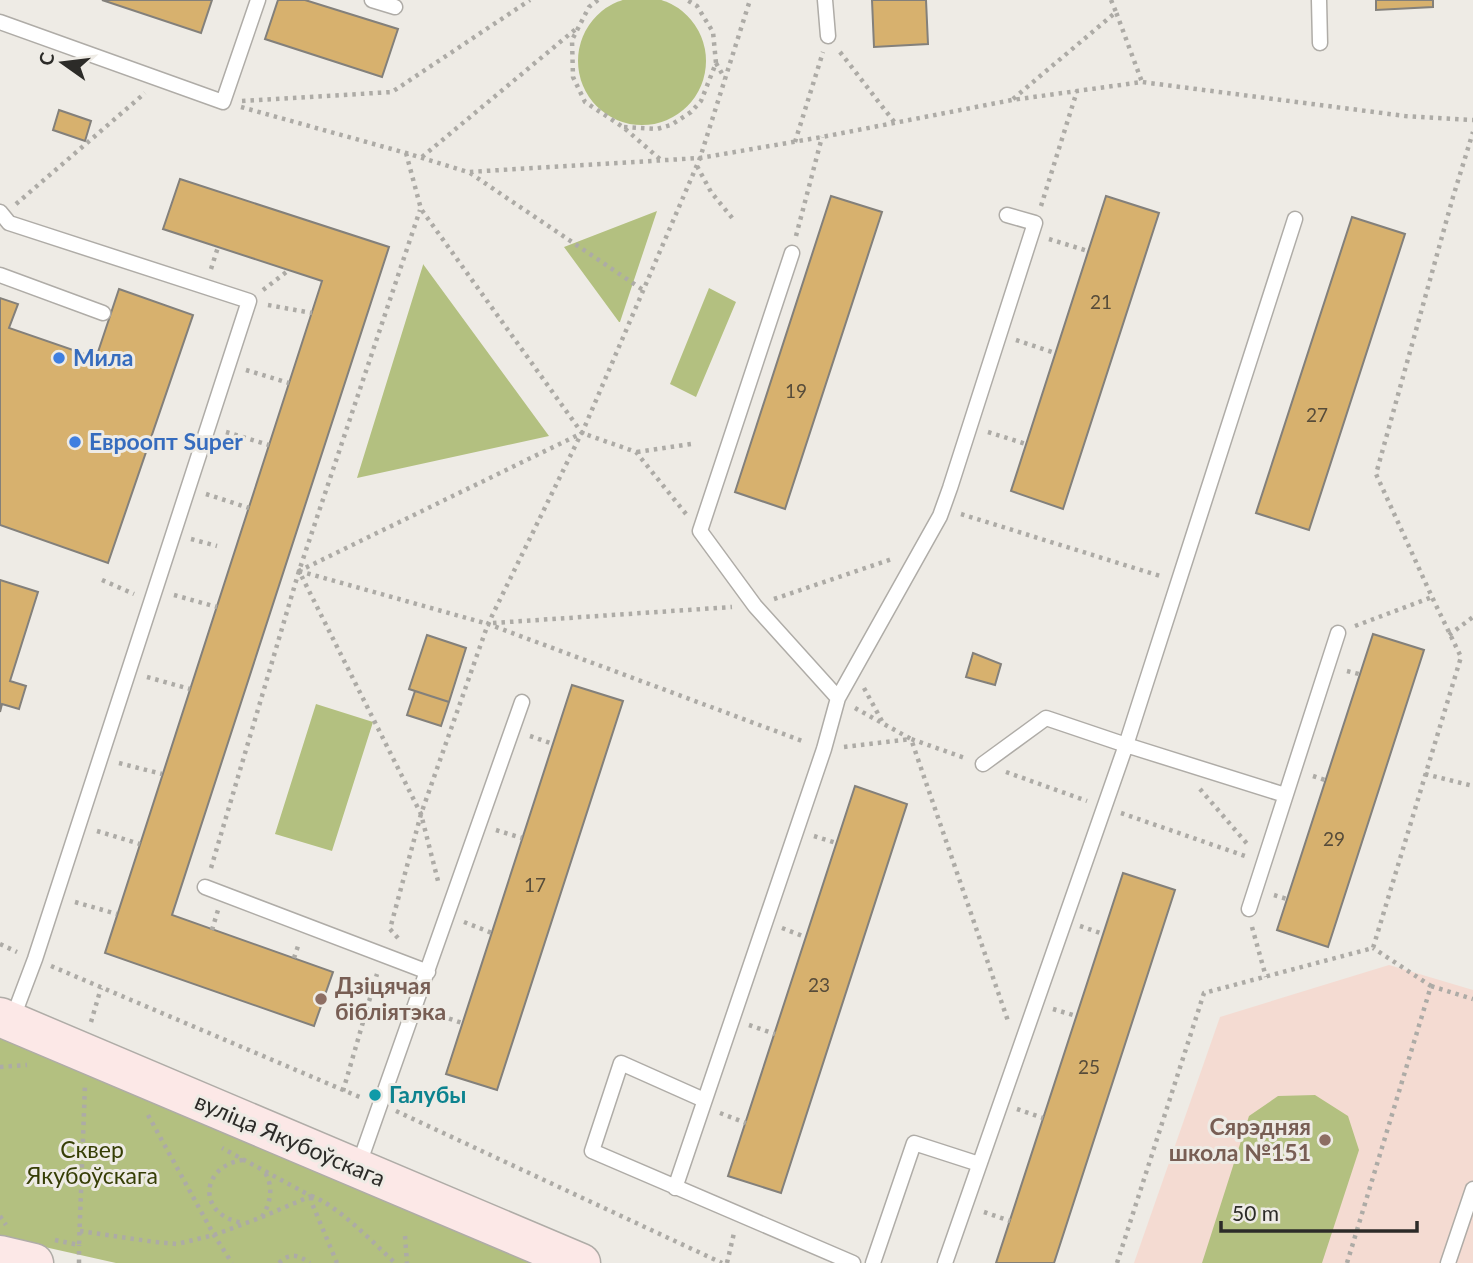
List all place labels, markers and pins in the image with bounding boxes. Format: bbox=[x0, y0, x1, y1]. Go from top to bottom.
place label: Мила bbox=[73, 343, 133, 371]
marker: Мила bbox=[51, 350, 67, 366]
place label: Евроопт Super bbox=[89, 427, 243, 455]
marker: Евроопт Super bbox=[67, 434, 83, 450]
place label: Дзіцячая бібліятэка bbox=[335, 971, 446, 1025]
marker: Дзіцячая бібліятэка bbox=[313, 991, 329, 1007]
place label: Галубы bbox=[389, 1080, 466, 1108]
marker: Галубы bbox=[367, 1087, 383, 1103]
place label: Сярэдняя школа №151 bbox=[1169, 1112, 1311, 1166]
marker: Сярэдняя школа №151 bbox=[1317, 1132, 1333, 1148]

